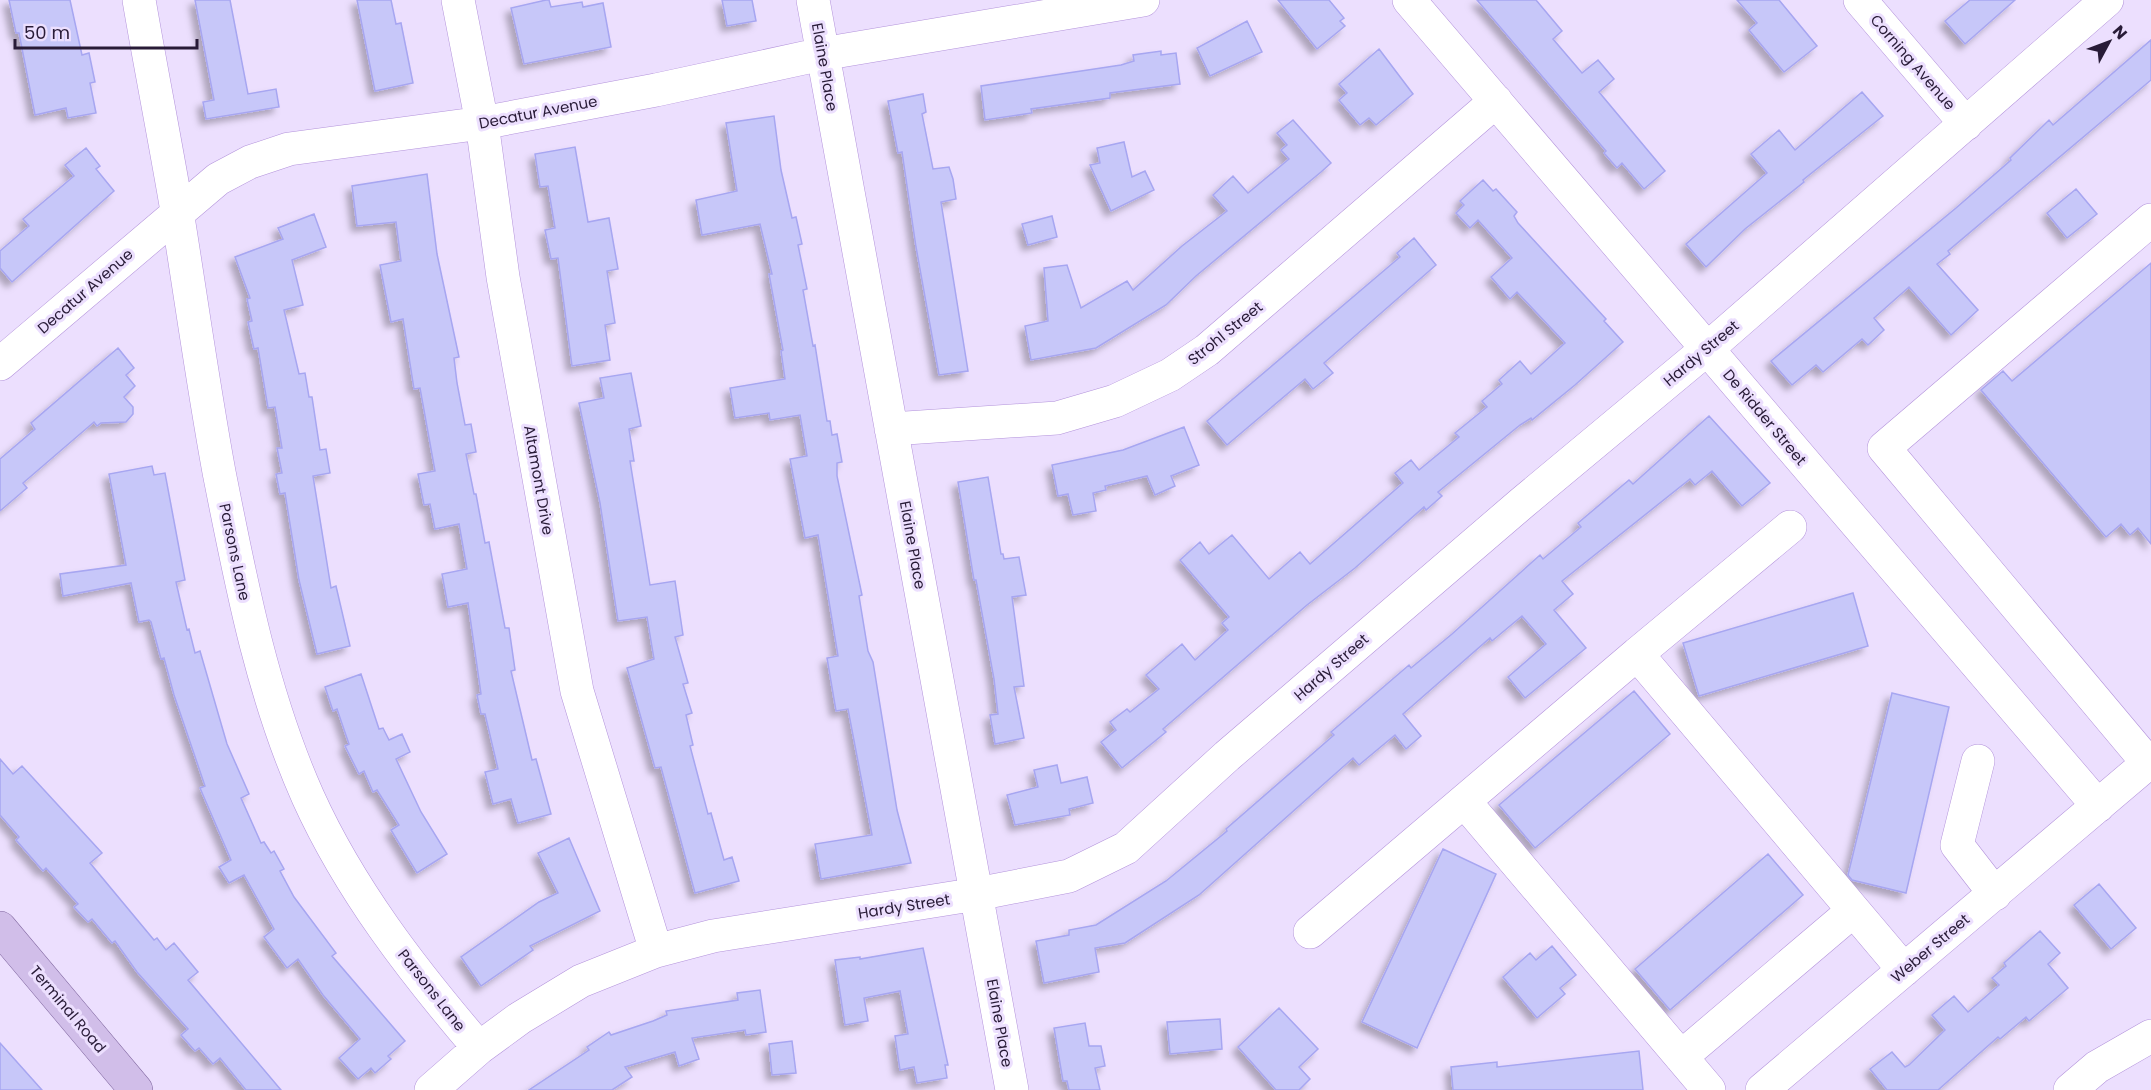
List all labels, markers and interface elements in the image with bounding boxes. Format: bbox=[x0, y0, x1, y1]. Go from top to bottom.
street label: Corning Avenue bbox=[1866, 10, 1960, 114]
scale bar bbox=[15, 12, 196, 50]
north arrow bbox=[2079, 12, 2139, 72]
text: 50 m bbox=[24, 20, 70, 45]
text: N bbox=[2107, 20, 2133, 45]
street label: Elaine Place bbox=[807, 21, 843, 113]
street label: Decatur Avenue bbox=[477, 90, 599, 134]
street label: Decatur Avenue bbox=[33, 244, 137, 338]
street label: Strohl Street bbox=[1183, 296, 1267, 370]
street label: Hardy Street bbox=[1659, 315, 1743, 391]
street label: De Ridder Street bbox=[1718, 364, 1812, 470]
street label: Altamont Drive bbox=[519, 423, 559, 537]
street label: Elaine Place bbox=[895, 499, 931, 591]
street label: Parsons Lane bbox=[214, 501, 256, 603]
street label: Hardy Street bbox=[1289, 629, 1373, 705]
street label: Hardy Street bbox=[857, 888, 951, 924]
street label: Weber Street bbox=[1886, 909, 1974, 987]
street label: Parsons Lane bbox=[393, 945, 471, 1035]
street label: Terminal Road bbox=[25, 961, 111, 1057]
street label: Elaine Place bbox=[982, 977, 1018, 1069]

